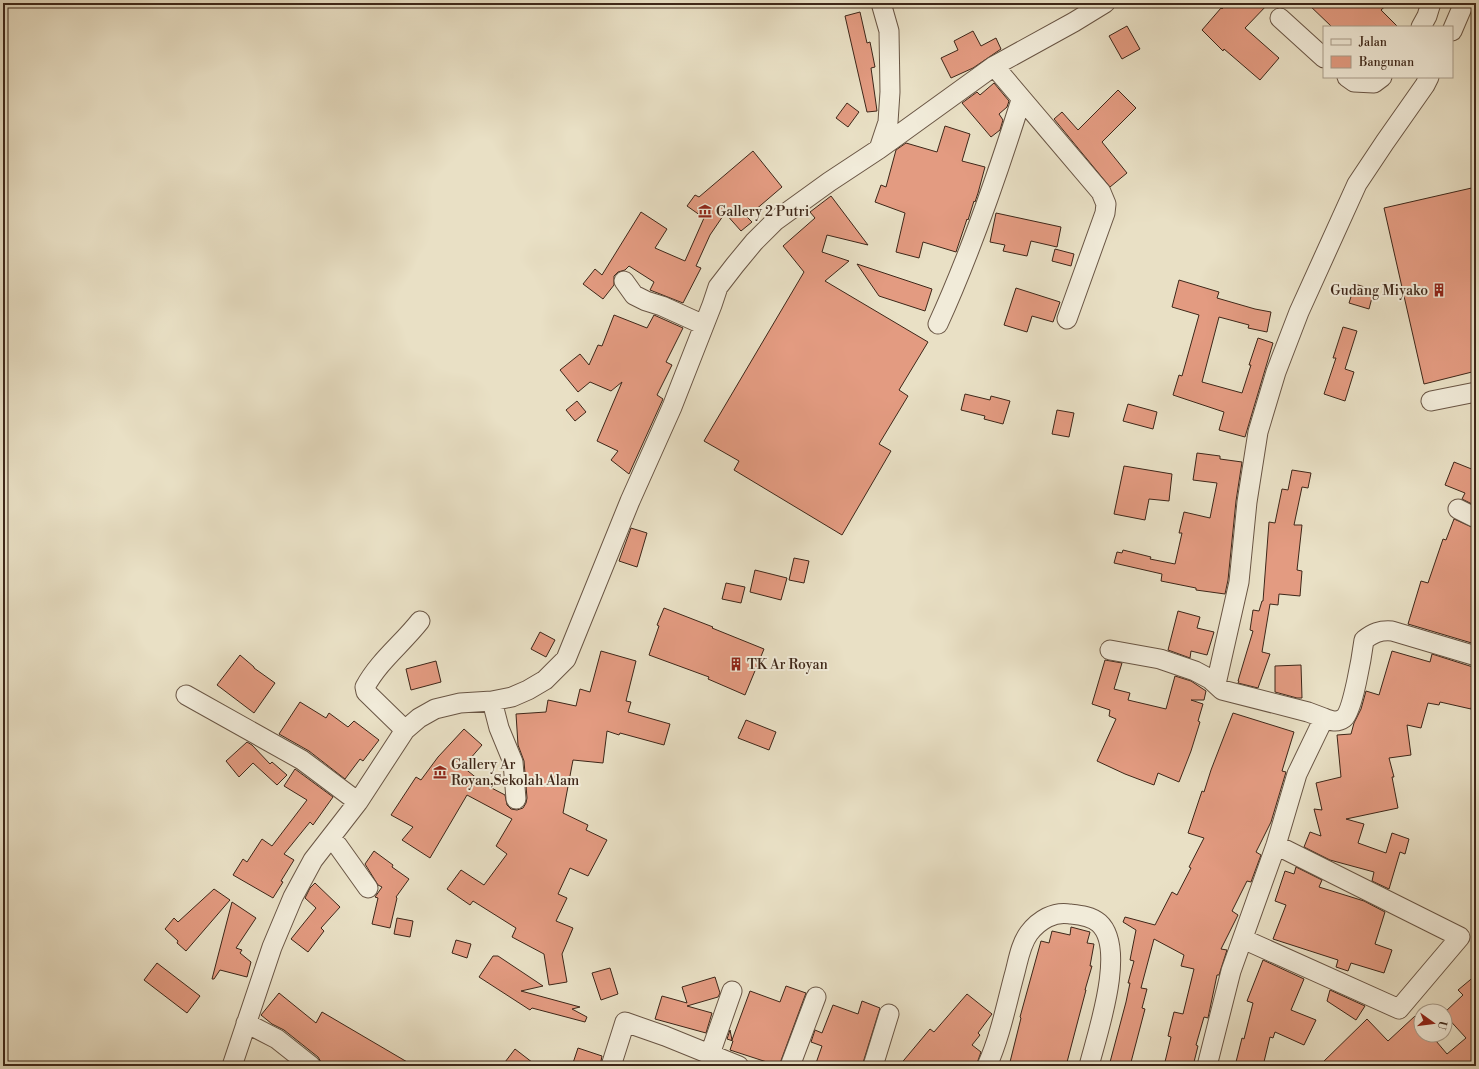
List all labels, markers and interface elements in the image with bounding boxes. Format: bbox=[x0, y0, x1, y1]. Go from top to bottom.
legend bbox=[1323, 26, 1453, 78]
text: Jalan bbox=[1358, 35, 1387, 50]
text: Bangunan bbox=[1358, 55, 1414, 70]
museum icon: Gallery 2 Putri bbox=[697, 203, 713, 219]
place label: Gallery 2 Putri bbox=[716, 203, 810, 221]
place label: Gudang Miyako bbox=[1330, 282, 1428, 300]
building icon: Gudang Miyako bbox=[1431, 282, 1447, 298]
building icon: TK Ar Royan bbox=[728, 656, 744, 672]
place label: TK Ar Royan bbox=[747, 656, 828, 674]
place label: Gallery Ar Royan,Sekolah Alam bbox=[451, 756, 579, 790]
museum icon: Gallery Ar Royan,Sekolah Alam bbox=[432, 764, 448, 780]
north arrow bbox=[1413, 1003, 1453, 1043]
text: U bbox=[1434, 1019, 1450, 1031]

